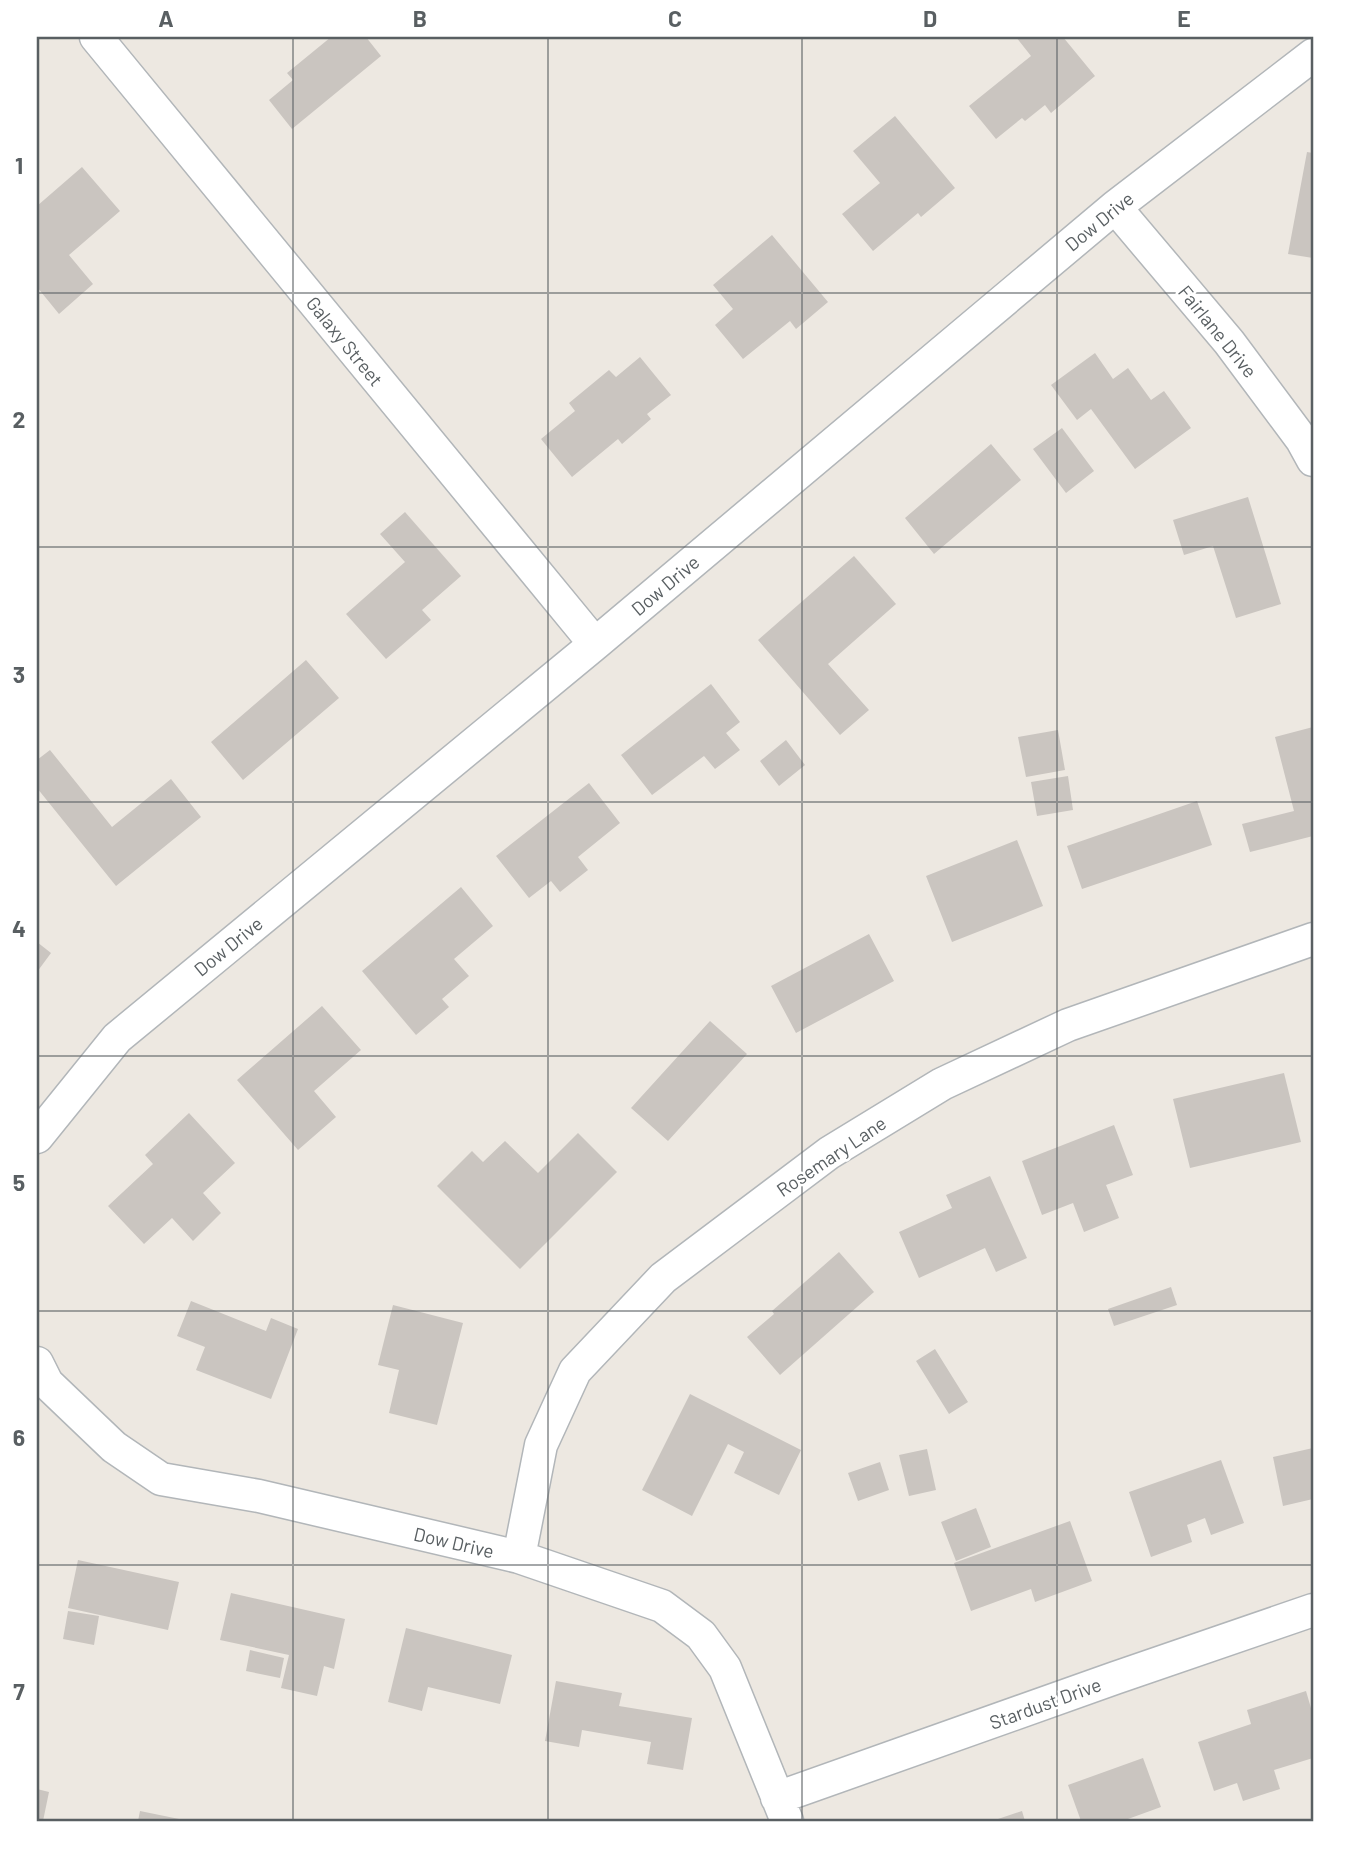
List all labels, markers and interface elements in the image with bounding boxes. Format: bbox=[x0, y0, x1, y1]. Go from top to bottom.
text: A bbox=[158, 4, 174, 32]
text: B bbox=[413, 4, 427, 32]
text: C bbox=[668, 4, 682, 32]
text: D bbox=[923, 4, 937, 32]
text: E bbox=[1177, 4, 1191, 32]
text: 1 bbox=[15, 151, 23, 179]
street label: Dow Drive bbox=[1060, 186, 1138, 256]
street label: Fairlane Drive bbox=[1174, 280, 1262, 382]
street label: Galaxy Street bbox=[302, 291, 388, 391]
text: 2 bbox=[13, 405, 25, 433]
street label: Dow Drive bbox=[626, 550, 704, 620]
text: 3 bbox=[13, 660, 25, 688]
street label: Dow Drive bbox=[189, 911, 267, 981]
text: 4 bbox=[12, 914, 26, 942]
street label: Rosemary Lane bbox=[772, 1111, 890, 1201]
text: 5 bbox=[13, 1168, 25, 1196]
text: 6 bbox=[13, 1423, 25, 1451]
street label: Dow Drive bbox=[412, 1522, 496, 1562]
street label: Stardust Drive bbox=[986, 1672, 1104, 1734]
text: 7 bbox=[13, 1677, 25, 1705]

